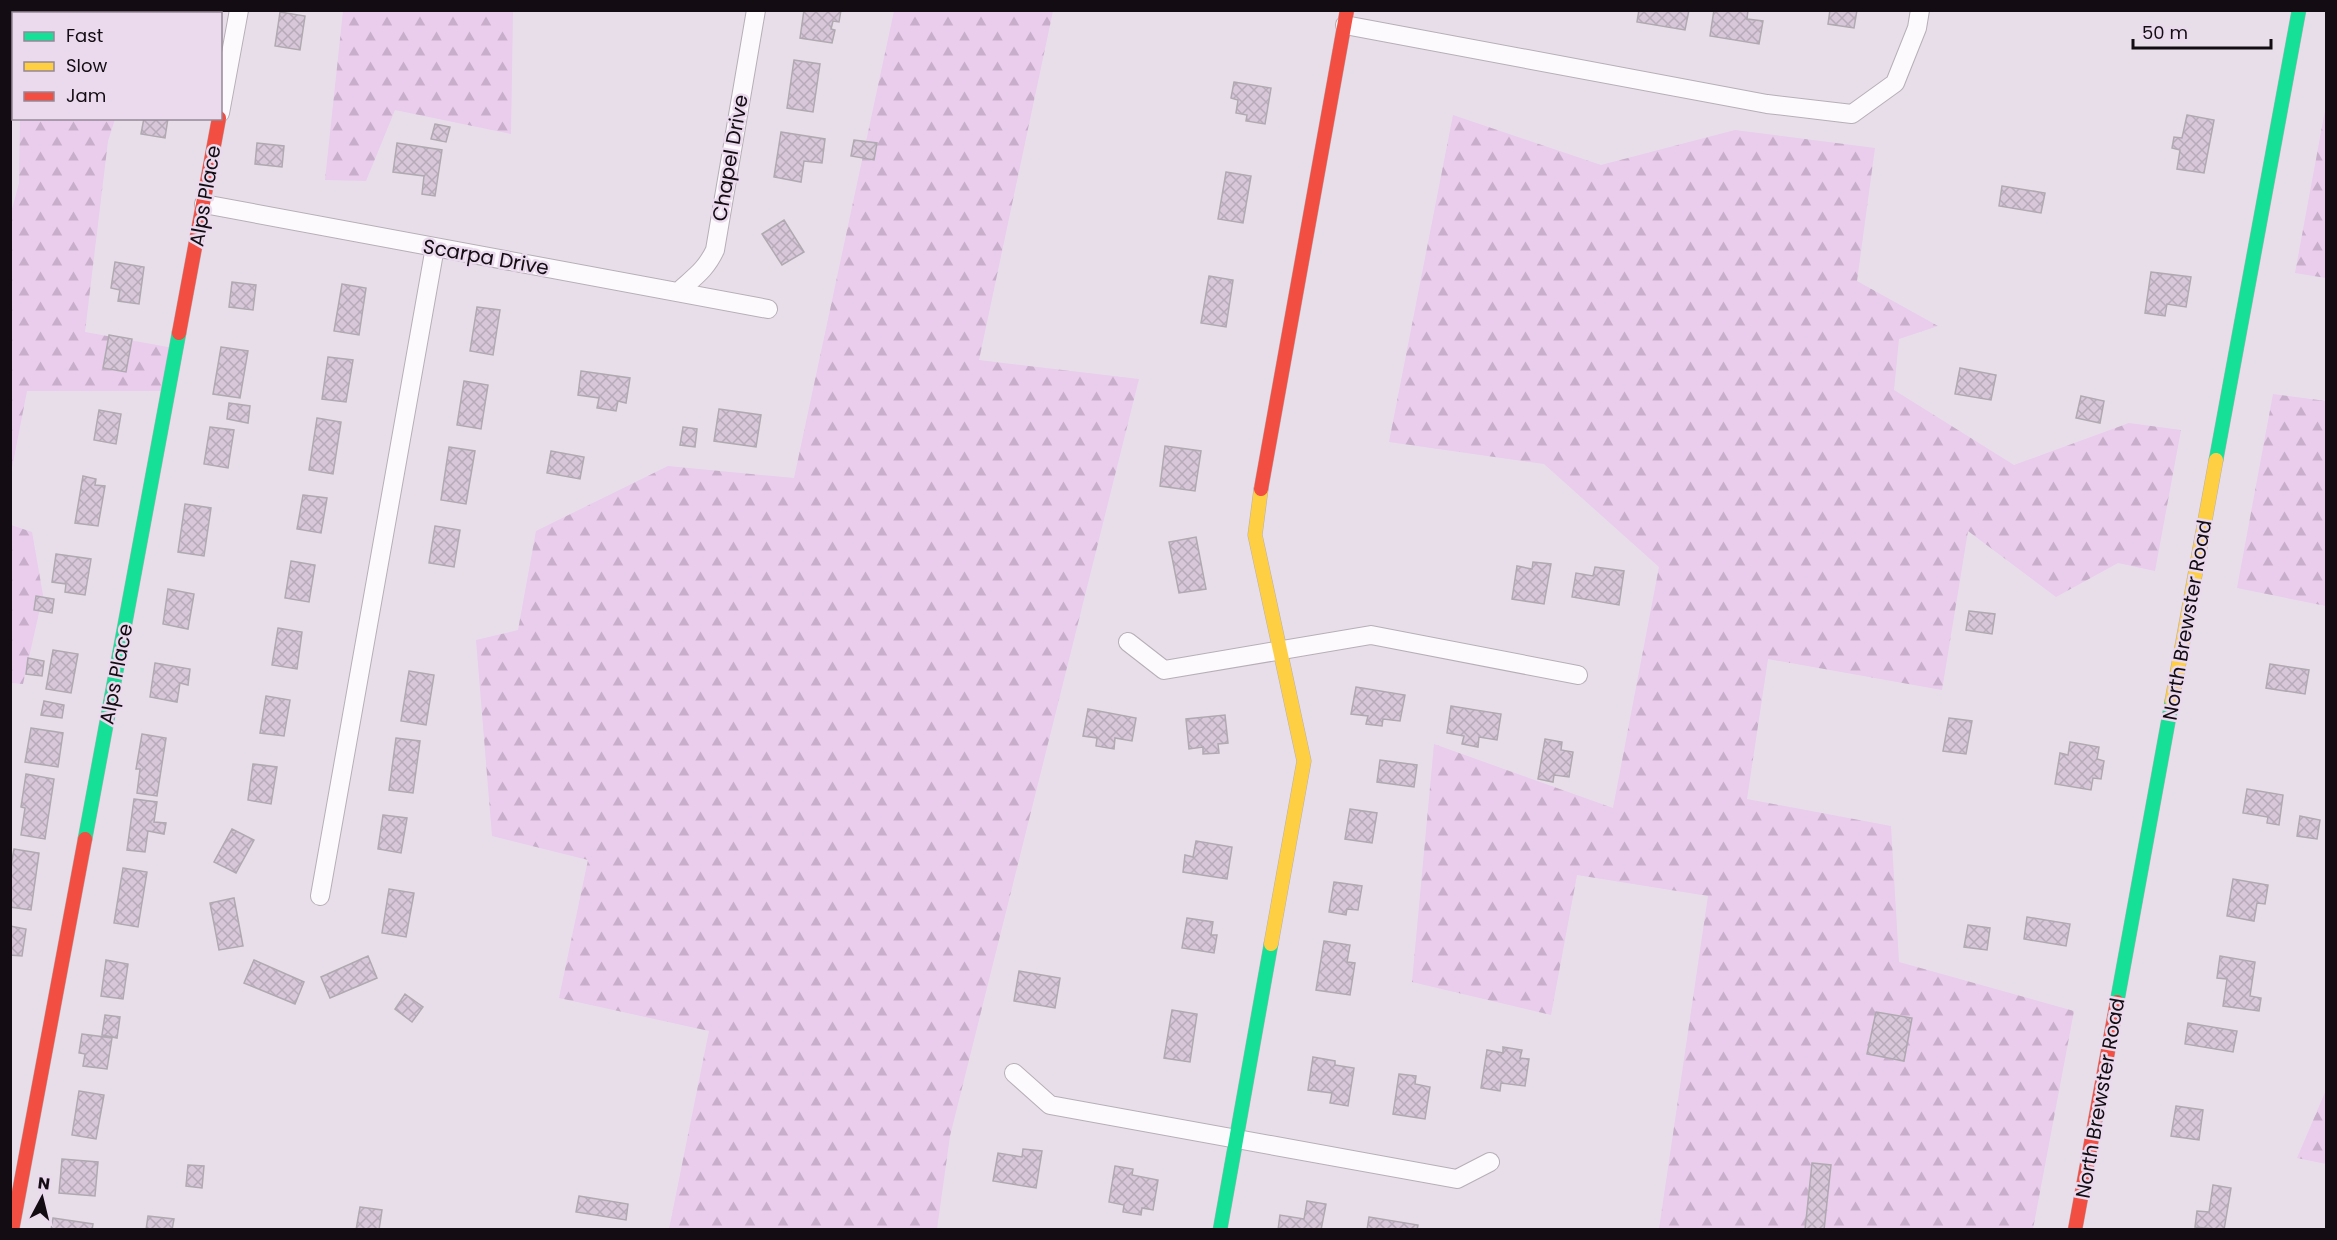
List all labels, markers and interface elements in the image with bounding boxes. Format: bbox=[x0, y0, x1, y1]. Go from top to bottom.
legend bbox=[12, 12, 222, 120]
scale bar bbox=[2133, 12, 2271, 50]
text: 50 m bbox=[2142, 20, 2188, 45]
text: Fast bbox=[66, 23, 103, 48]
text: Slow bbox=[66, 53, 108, 78]
text: Jam bbox=[66, 83, 106, 108]
street label: Chapel Drive bbox=[705, 92, 755, 224]
street label: Alps Place bbox=[182, 143, 228, 249]
street label: Scarpa Drive bbox=[421, 232, 551, 282]
street label: North Brewster Road bbox=[2156, 518, 2218, 722]
street label: Alps Place bbox=[93, 621, 139, 727]
street label: North Brewster Road bbox=[2069, 996, 2131, 1200]
north arrow bbox=[12, 1168, 72, 1228]
text: N bbox=[36, 1171, 51, 1196]

